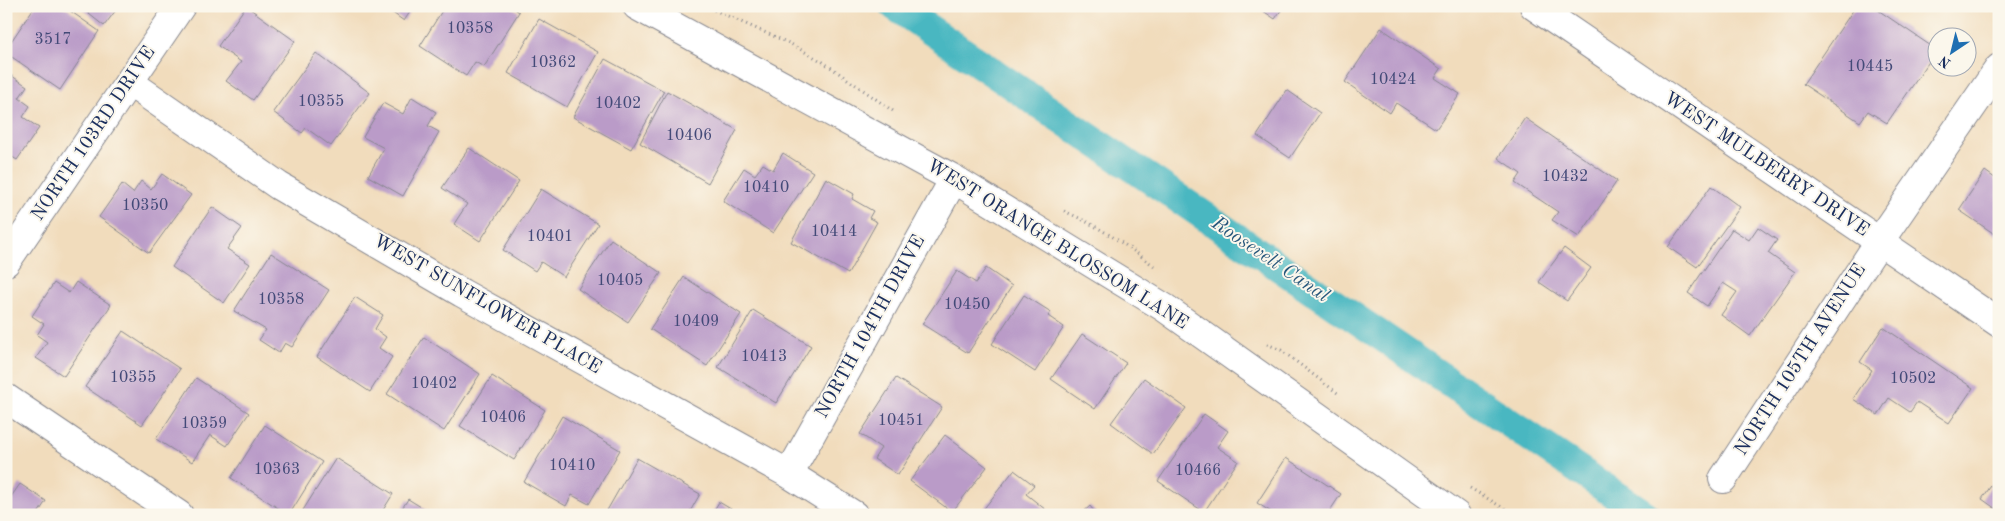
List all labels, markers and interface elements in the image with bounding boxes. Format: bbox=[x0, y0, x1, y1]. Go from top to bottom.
house number: 10358 bbox=[447, 21, 493, 37]
north arrow bbox=[1928, 28, 1978, 78]
house number: 3517 bbox=[34, 32, 72, 48]
street label: NORTH 103RD DRIVE bbox=[29, 43, 159, 225]
text: N bbox=[1936, 53, 1954, 71]
house number: 10362 bbox=[530, 55, 576, 71]
house number: 10445 bbox=[1847, 59, 1893, 75]
house number: 10424 bbox=[1370, 72, 1416, 88]
street label: WEST MULBERRY DRIVE bbox=[1660, 89, 1872, 241]
house number: 10355 bbox=[298, 94, 344, 110]
house number: 10402 bbox=[595, 96, 641, 112]
house number: 10406 bbox=[666, 128, 712, 144]
street label: WEST ORANGE BLOSSOM LANE bbox=[923, 156, 1191, 334]
house number: 10432 bbox=[1542, 169, 1588, 185]
house number: 10410 bbox=[743, 180, 789, 196]
house number: 10350 bbox=[122, 198, 168, 214]
water label: Roosevelt Canal bbox=[1207, 213, 1333, 307]
house number: 10414 bbox=[811, 224, 857, 240]
house number: 10401 bbox=[527, 229, 573, 245]
street label: WEST SUNFLOWER PLACE bbox=[370, 232, 604, 378]
street label: NORTH 104TH DRIVE bbox=[813, 232, 929, 422]
street label: NORTH 105TH AVENUE bbox=[1732, 261, 1870, 459]
house number: 10405 bbox=[597, 273, 643, 289]
house number: 10358 bbox=[258, 292, 304, 308]
house number: 10450 bbox=[944, 297, 990, 313]
house number: 10409 bbox=[673, 314, 719, 330]
house number: 10413 bbox=[741, 349, 787, 365]
house number: 10355 bbox=[110, 370, 156, 386]
house number: 10502 bbox=[1890, 371, 1936, 387]
house number: 10402 bbox=[411, 376, 457, 392]
house number: 10406 bbox=[480, 410, 526, 426]
house number: 10451 bbox=[878, 413, 924, 429]
house number: 10359 bbox=[181, 416, 227, 432]
house number: 10410 bbox=[549, 458, 595, 474]
house number: 10363 bbox=[254, 462, 300, 478]
house number: 10466 bbox=[1175, 463, 1221, 479]

